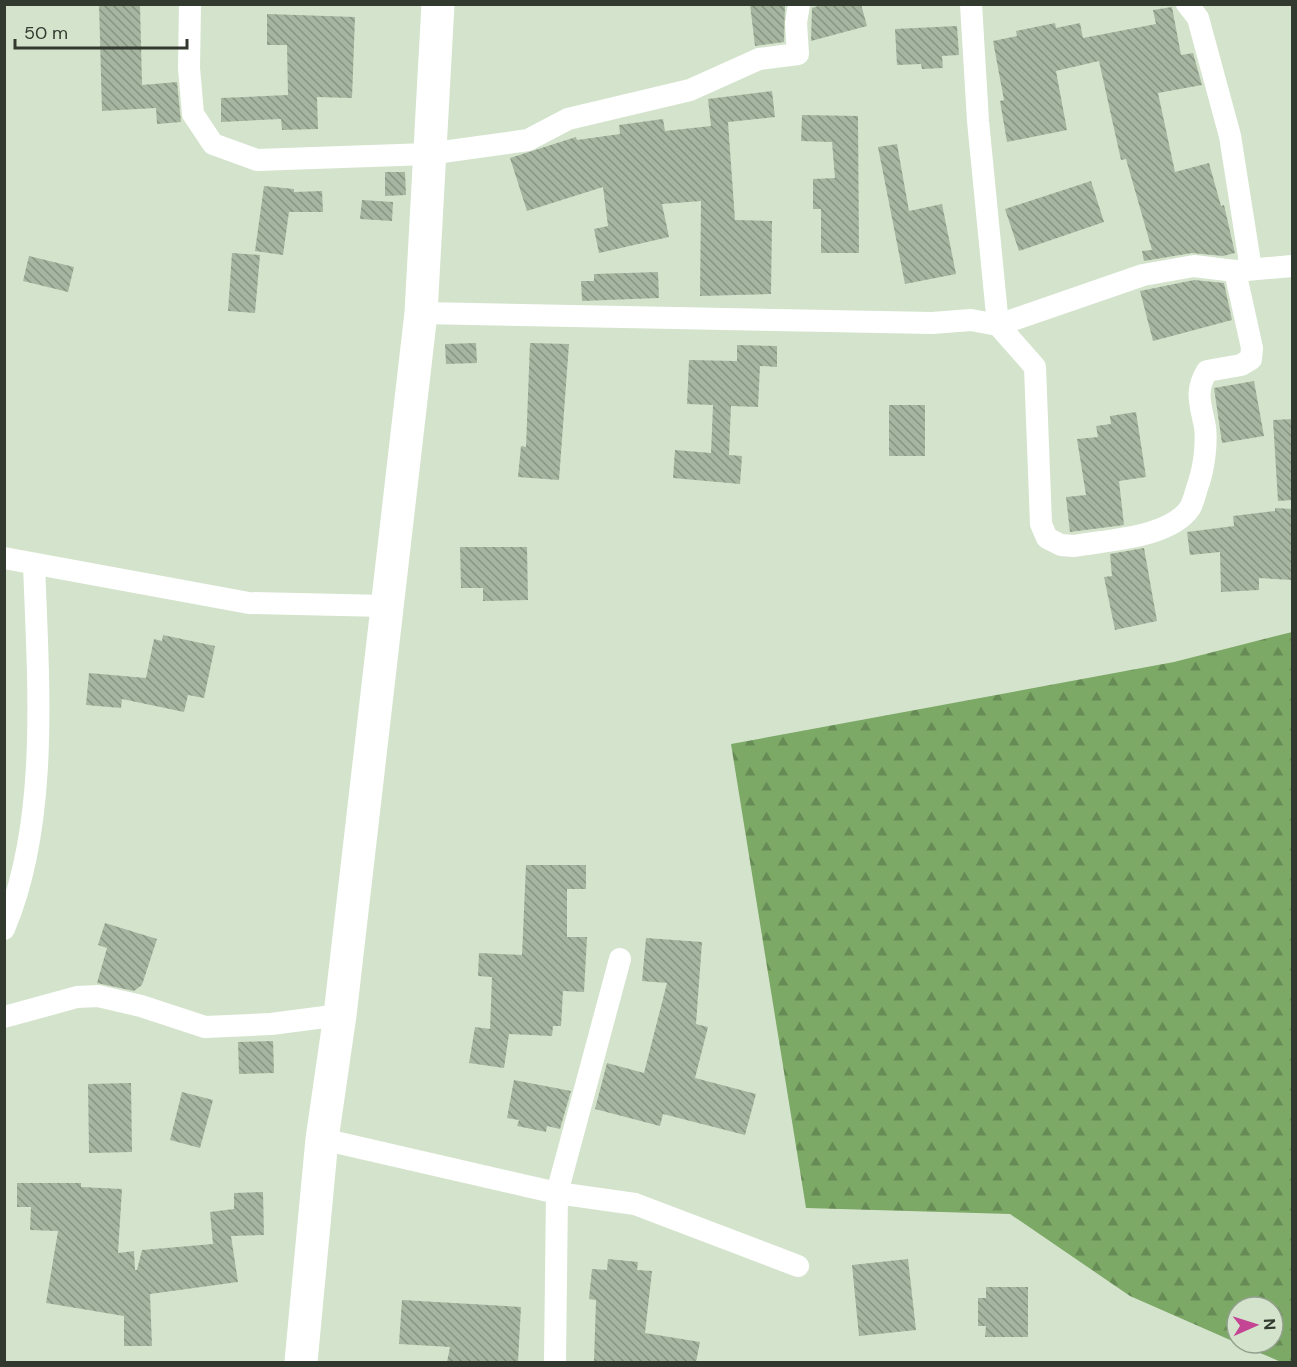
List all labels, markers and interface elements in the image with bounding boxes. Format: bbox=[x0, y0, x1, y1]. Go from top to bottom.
scale bar bbox=[15, 12, 188, 50]
text: 50 m bbox=[24, 21, 68, 45]
north arrow bbox=[1225, 1295, 1285, 1355]
text: N bbox=[1259, 1318, 1280, 1331]

